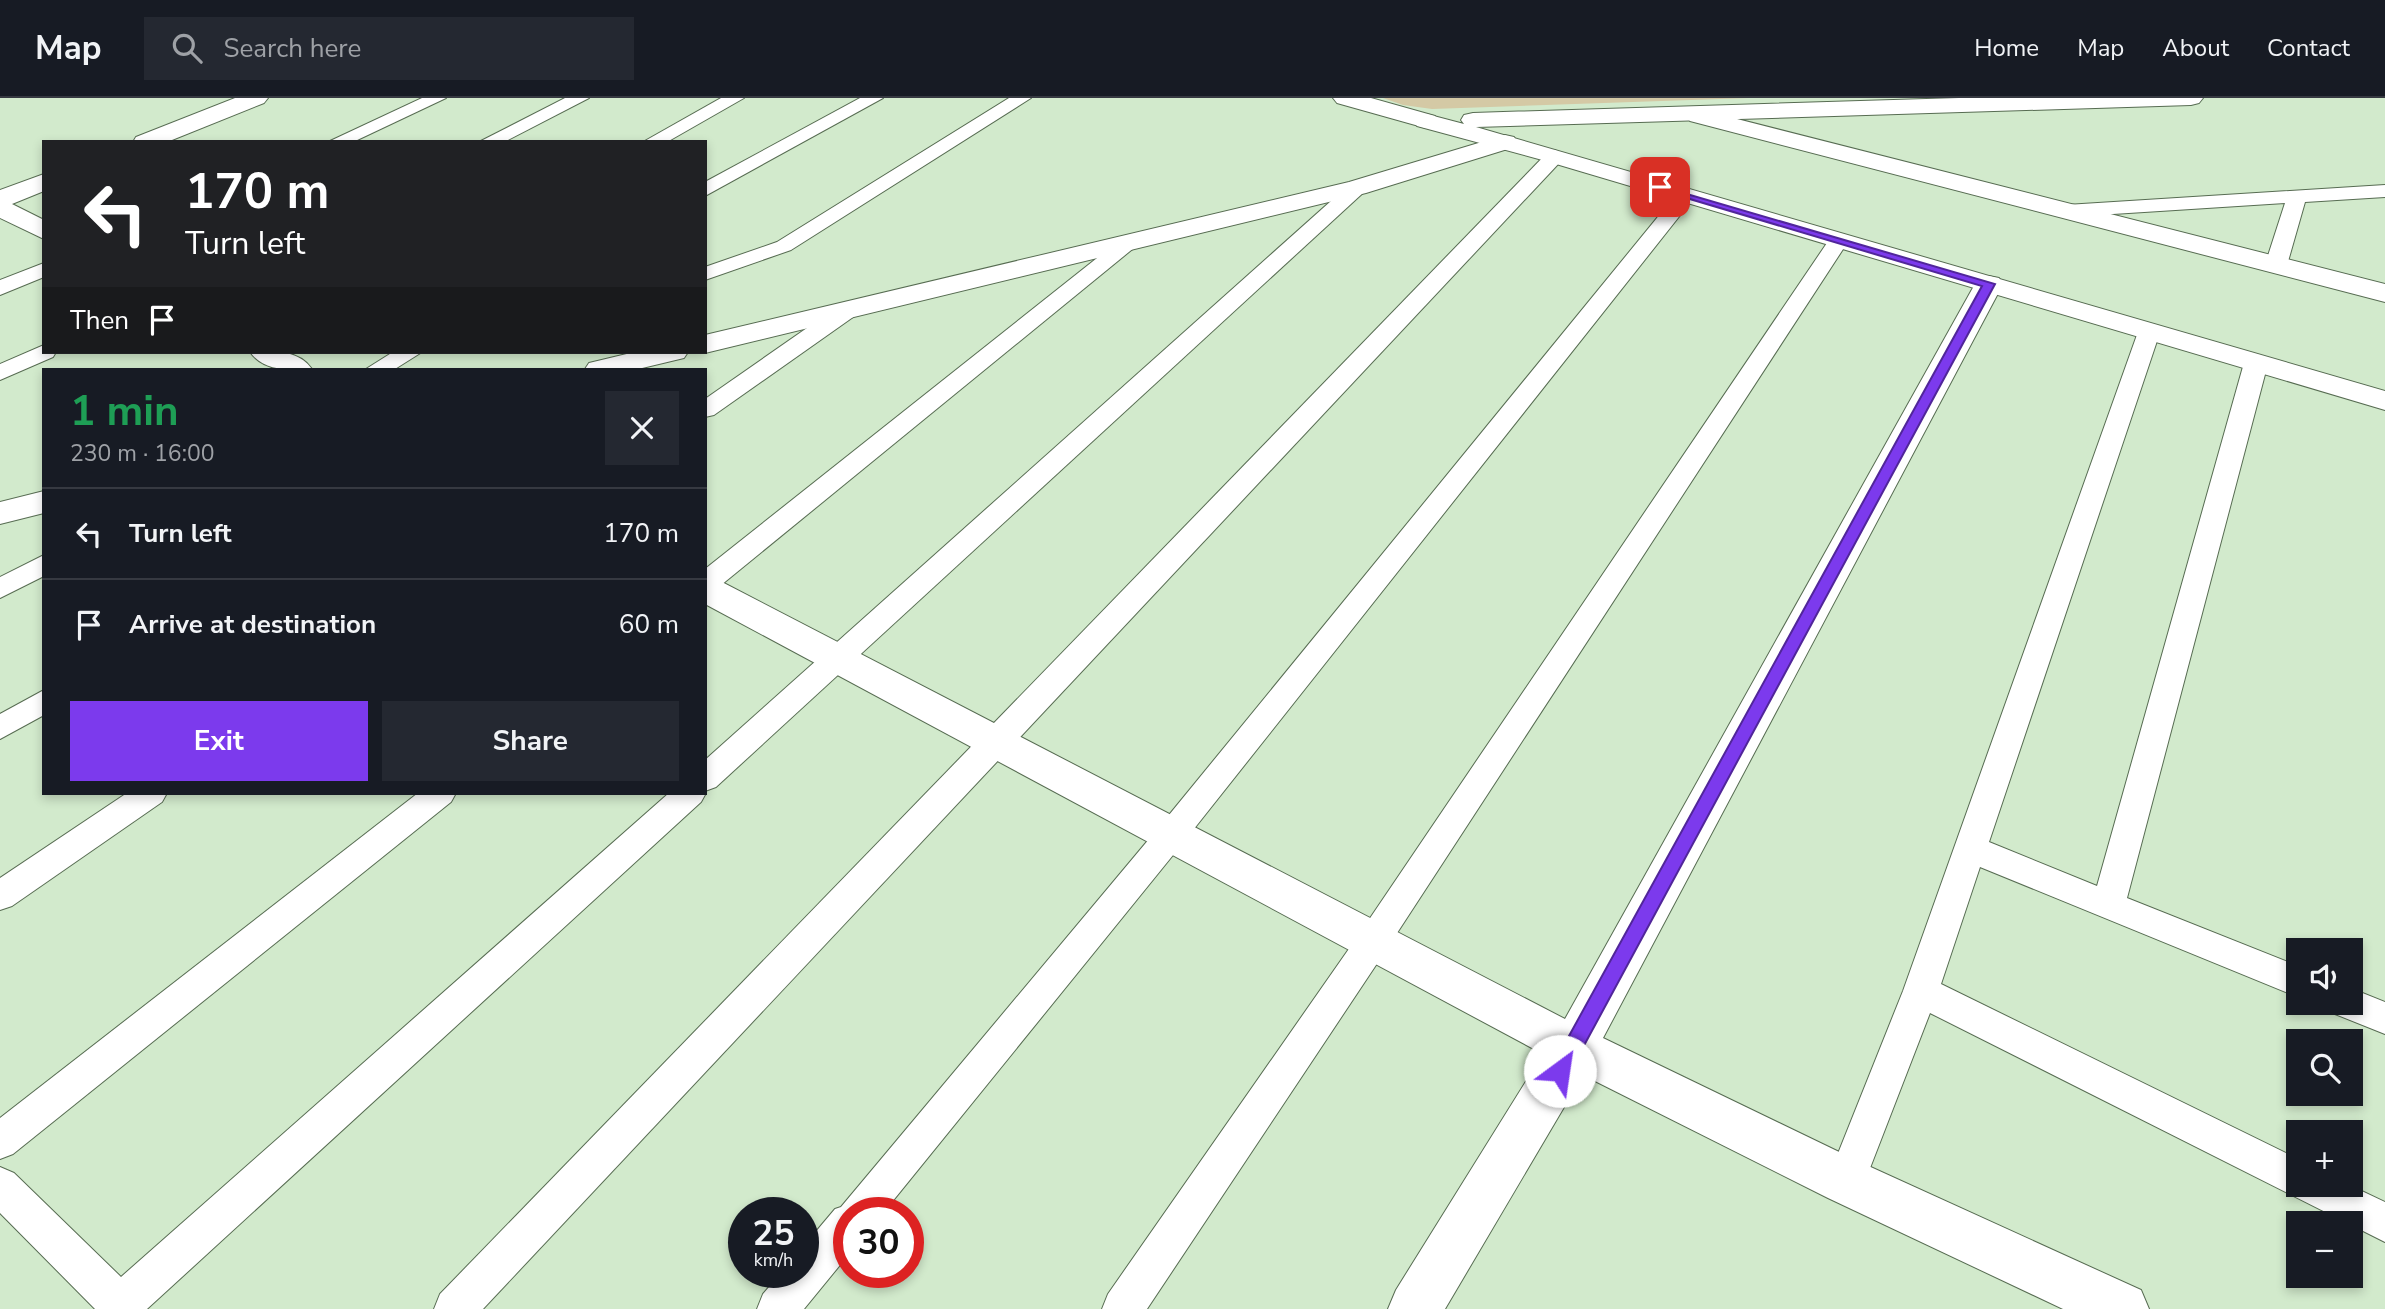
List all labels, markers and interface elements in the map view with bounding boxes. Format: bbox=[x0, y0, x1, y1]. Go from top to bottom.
search box bbox=[144, 17, 634, 80]
text: Map bbox=[35, 26, 102, 71]
icon: search bbox=[168, 29, 206, 67]
text: Search here bbox=[224, 31, 361, 66]
text: Home bbox=[1974, 32, 2039, 64]
text: Map bbox=[2077, 32, 2124, 64]
text: About bbox=[2162, 32, 2229, 64]
text: Contact bbox=[2267, 32, 2350, 64]
pin bbox=[1630, 157, 1690, 217]
text: 170 m bbox=[185, 158, 329, 225]
icon: left bbox=[70, 168, 161, 259]
icon: arrive bbox=[1641, 168, 1679, 206]
text: Turn left bbox=[185, 222, 305, 265]
icon: arrive bbox=[143, 301, 181, 339]
text: Then bbox=[70, 303, 129, 338]
text: 1 min bbox=[70, 383, 179, 440]
button: close bbox=[605, 391, 679, 465]
text: 230 m · 16:00 bbox=[70, 438, 215, 469]
icon: left bbox=[70, 515, 108, 553]
text: Turn left bbox=[129, 516, 232, 551]
text: 170 m bbox=[603, 516, 679, 551]
icon: arrive bbox=[70, 606, 108, 644]
text: Arrive at destination bbox=[129, 607, 376, 642]
text: 60 m bbox=[619, 607, 679, 642]
button: Exit bbox=[70, 701, 368, 781]
button: Share bbox=[382, 701, 679, 781]
map controls bbox=[2286, 938, 2363, 1288]
button: sound bbox=[2286, 938, 2363, 1015]
button: search bbox=[2286, 1029, 2363, 1106]
position arrow bbox=[1523, 1034, 1597, 1108]
button: + bbox=[2286, 1120, 2363, 1197]
speed limit sign: 30 bbox=[833, 1197, 924, 1288]
text: 25 bbox=[752, 1210, 795, 1257]
button: − bbox=[2286, 1211, 2363, 1288]
text: km/h bbox=[754, 1248, 793, 1272]

